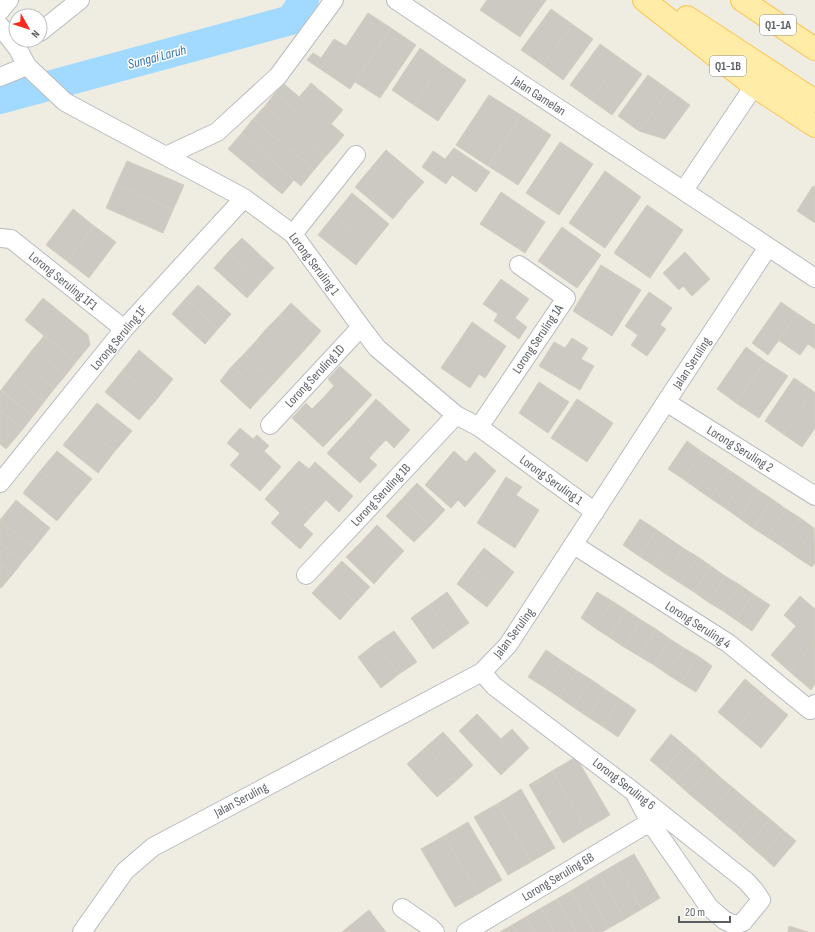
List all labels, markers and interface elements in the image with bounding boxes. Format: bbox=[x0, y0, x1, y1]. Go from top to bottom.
north arrow bbox=[8, 8, 48, 48]
road number: Q1-1A bbox=[760, 15, 796, 35]
text: N bbox=[28, 28, 42, 40]
water label: Sungai Laruh bbox=[126, 41, 188, 73]
road number: Q1-1B bbox=[710, 56, 746, 76]
street label: Jalan Gamelan bbox=[508, 72, 569, 119]
street label: Lorong Seruling 1 bbox=[285, 230, 343, 299]
street label: Lorong Seruling 1F1 bbox=[25, 248, 101, 314]
street label: Lorong Seruling 1A bbox=[509, 301, 567, 377]
street label: Lorong Seruling 1F bbox=[87, 302, 151, 374]
street label: Jalan Seruling bbox=[669, 334, 715, 393]
street label: Lorong Seruling 1D bbox=[282, 341, 348, 411]
street label: Lorong Seruling 2 bbox=[704, 422, 776, 476]
street label: Lorong Seruling 1 bbox=[516, 452, 586, 509]
street label: Lorong Seruling 1B bbox=[348, 460, 414, 530]
street label: Lorong Seruling 4 bbox=[662, 598, 734, 652]
street label: Jalan Seruling bbox=[489, 605, 538, 662]
street label: Lorong Seruling 6 bbox=[589, 754, 659, 814]
street label: Jalan Seruling bbox=[211, 779, 271, 821]
street label: Lorong Seruling 6B bbox=[519, 849, 597, 905]
scale bar bbox=[679, 898, 730, 924]
text: 20 m bbox=[685, 905, 705, 920]

